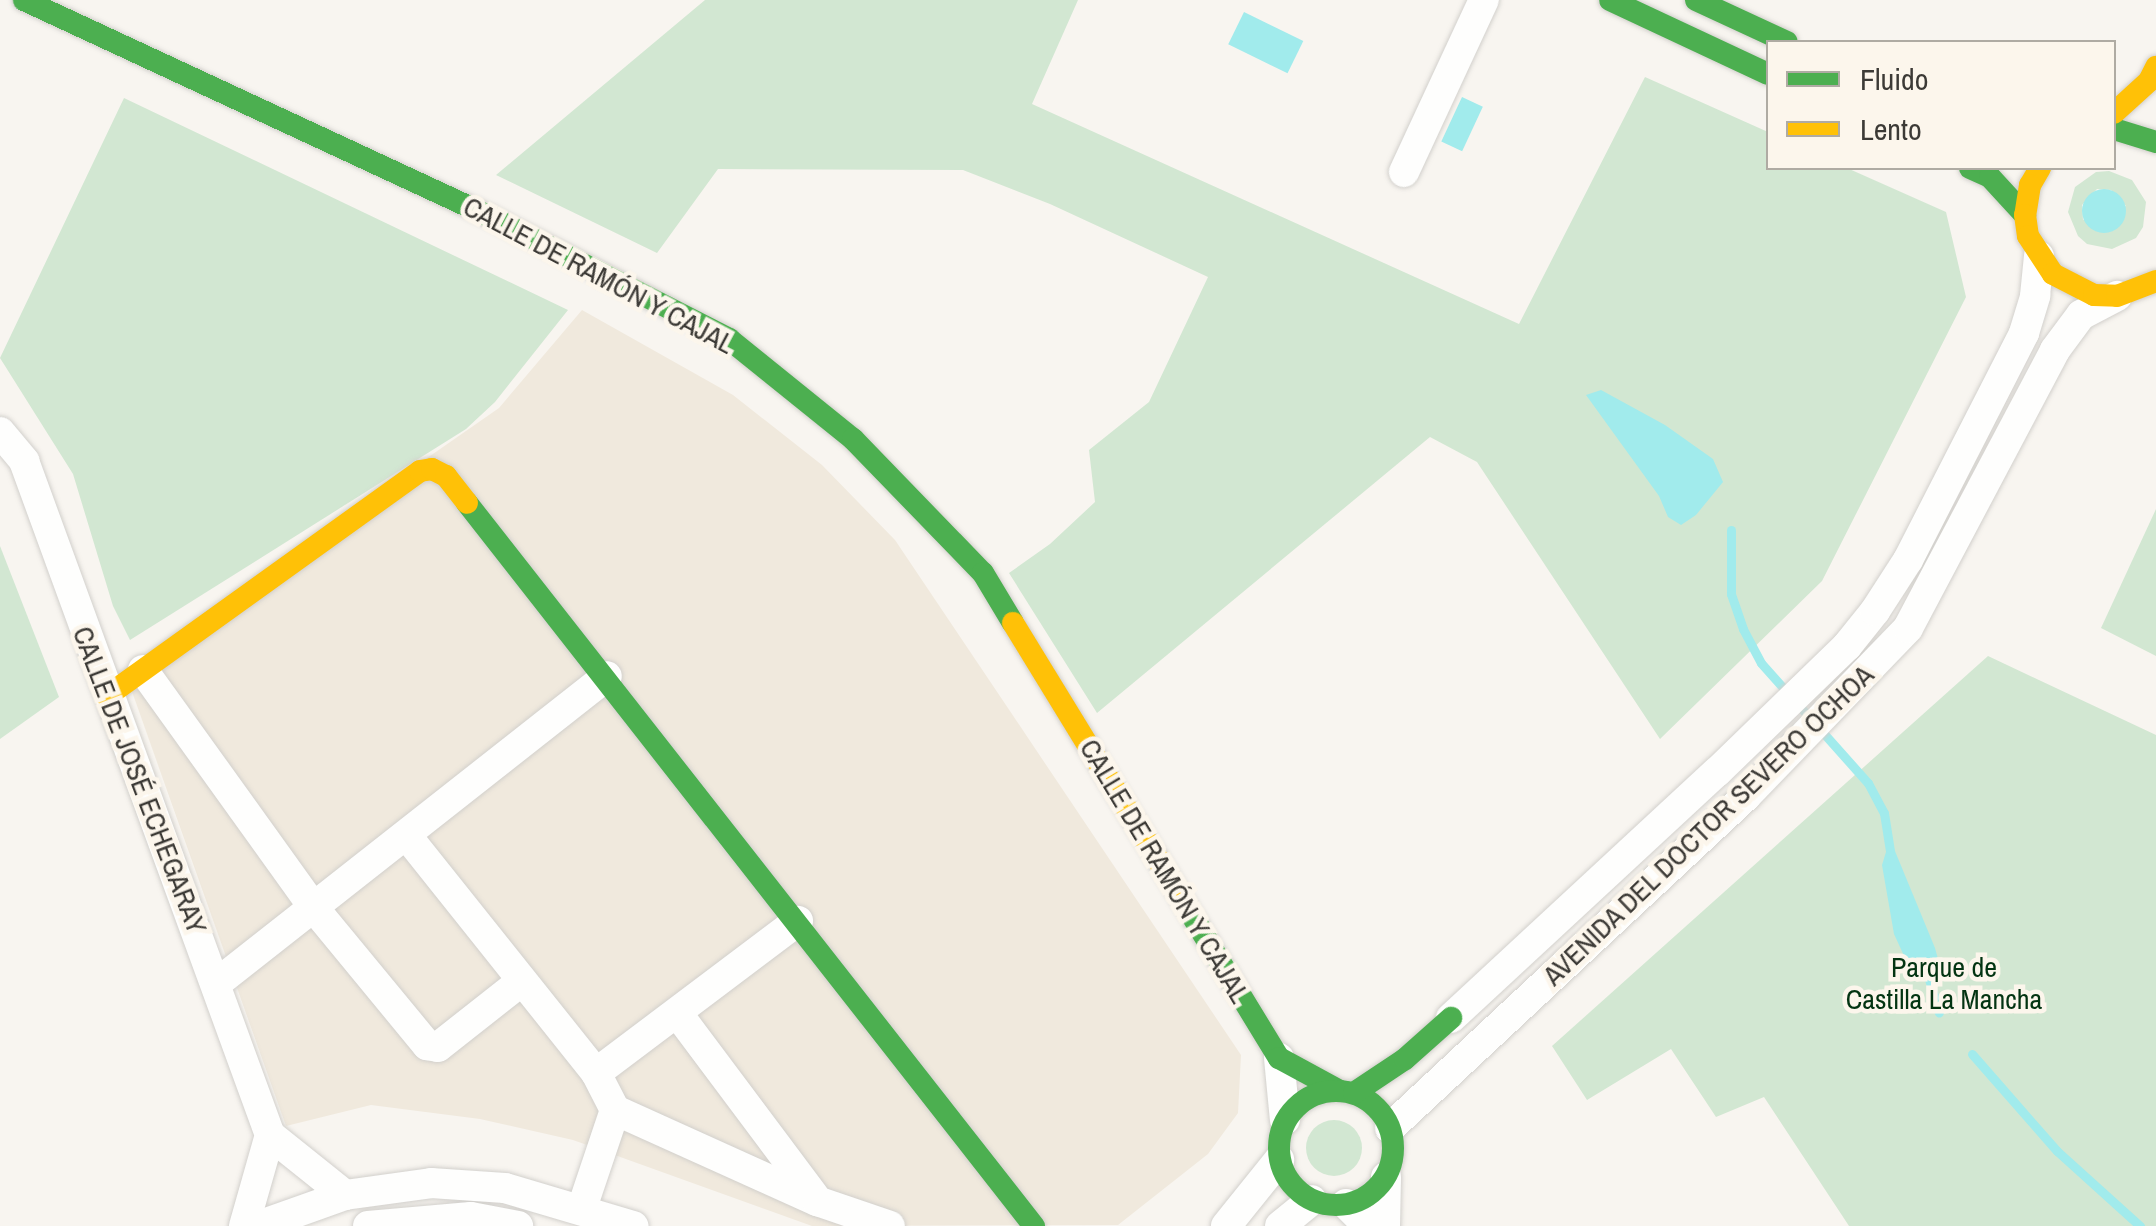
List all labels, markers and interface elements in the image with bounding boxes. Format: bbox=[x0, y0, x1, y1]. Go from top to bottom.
legend bbox=[1766, 40, 2116, 170]
text: Fluido bbox=[1860, 59, 1928, 99]
text: Lento bbox=[1860, 109, 1922, 149]
street label: CALLE DE RAMÓN Y CAJAL bbox=[458, 189, 740, 361]
street label: CALLE DE JOSÉ ECHEGARAY bbox=[66, 622, 214, 938]
street label: AVENIDA DEL DOCTOR SEVERO OCHOA bbox=[1535, 657, 1881, 993]
street label: CALLE DE RAMÓN Y CAJAL bbox=[1073, 733, 1257, 1009]
park label: Parque de Castilla La Mancha bbox=[1846, 950, 2042, 1016]

